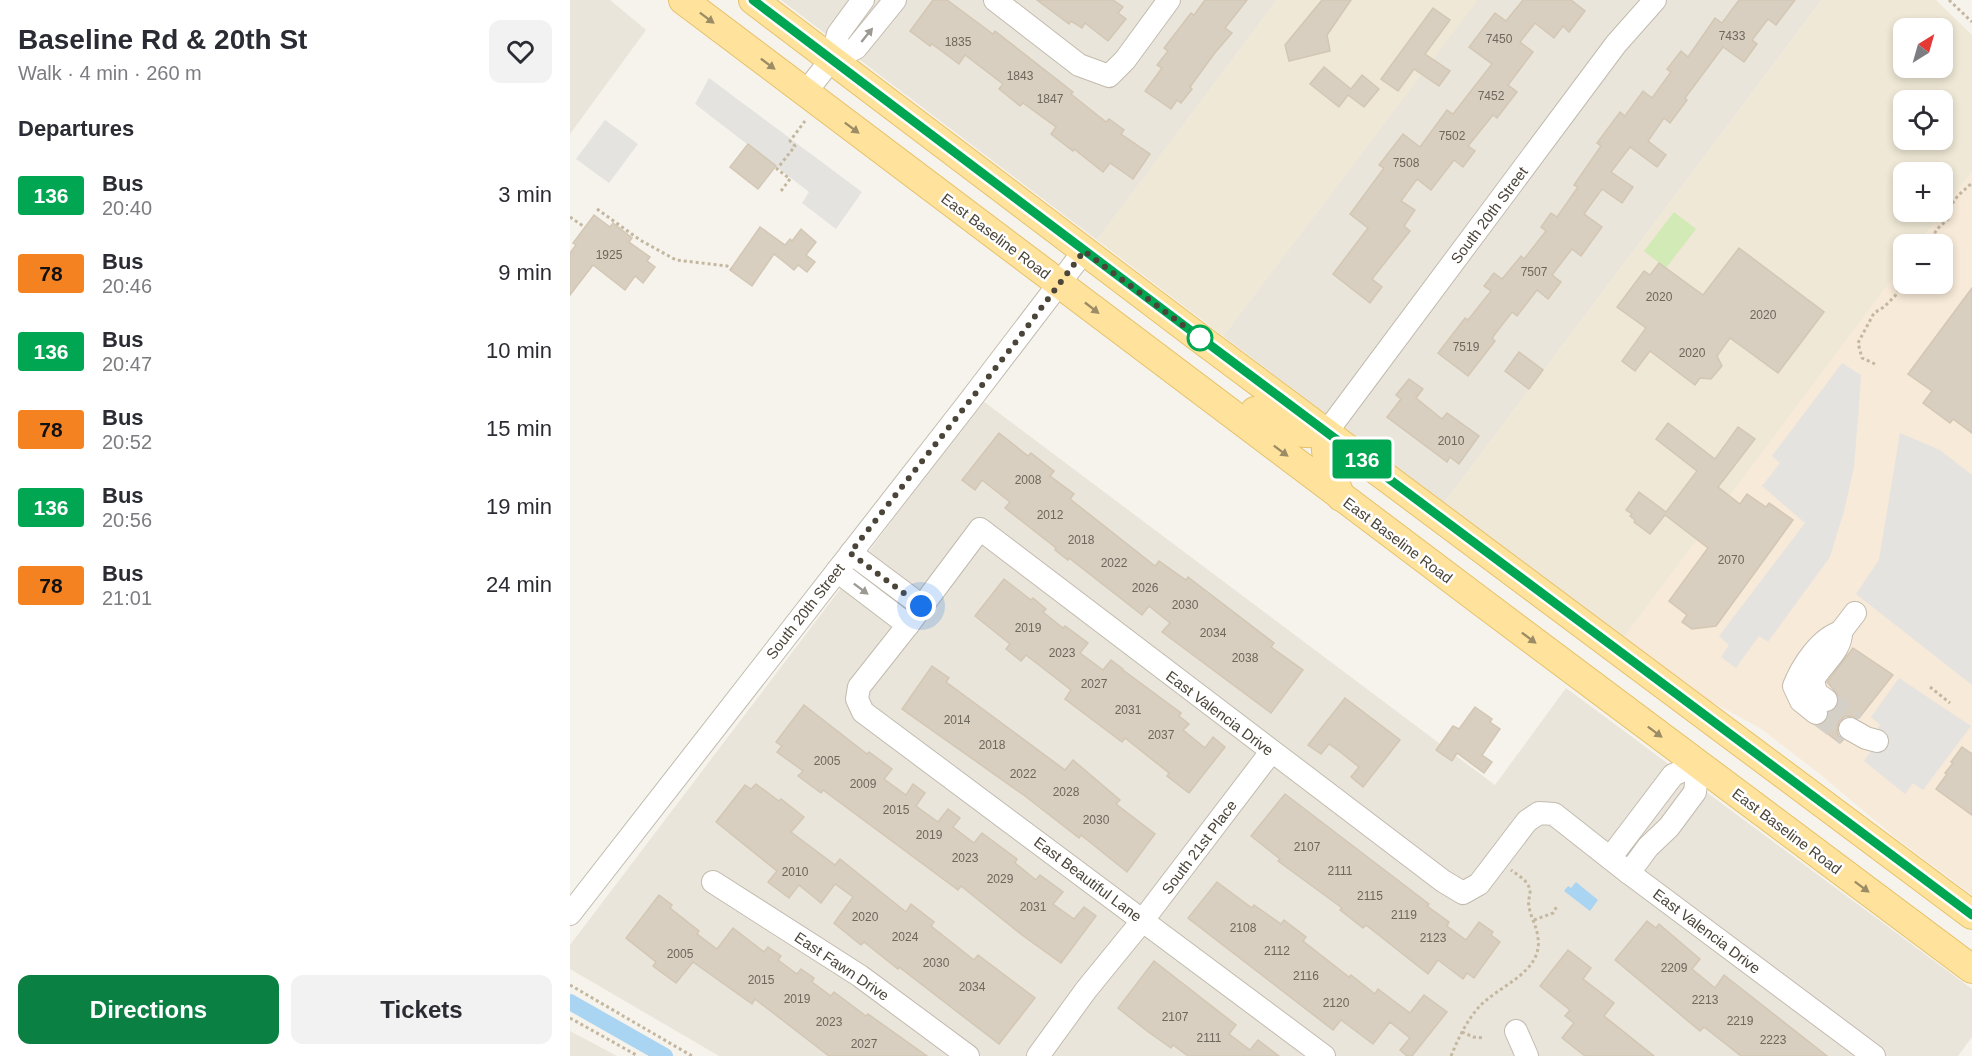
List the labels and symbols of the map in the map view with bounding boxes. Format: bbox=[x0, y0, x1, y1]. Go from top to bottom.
one-way arrow bbox=[698, 12, 714, 24]
north arrow bbox=[1893, 18, 1953, 78]
one-way arrow bbox=[861, 27, 874, 43]
house number: 7433 bbox=[1719, 29, 1746, 43]
house number: 7450 bbox=[1486, 32, 1513, 46]
house number: 1835 bbox=[945, 35, 972, 49]
one-way arrow bbox=[760, 58, 776, 71]
house number: 1843 bbox=[1007, 69, 1034, 83]
house number: 7452 bbox=[1478, 89, 1505, 103]
house number: 1847 bbox=[1037, 92, 1064, 106]
one-way arrow bbox=[845, 121, 860, 133]
house number: 7502 bbox=[1439, 129, 1466, 143]
house number: 7508 bbox=[1393, 156, 1420, 170]
street label: South 20th Street bbox=[1447, 163, 1531, 267]
street label: East Baseline Road bbox=[938, 190, 1054, 282]
house number: 1925 bbox=[596, 248, 623, 262]
house number: 7507 bbox=[1521, 265, 1548, 279]
house number: 2020 bbox=[1646, 290, 1673, 304]
one-way arrow bbox=[1084, 301, 1100, 314]
house number: 2020 bbox=[1750, 308, 1777, 322]
unlabelled marker bbox=[1187, 325, 1213, 351]
house number: 7519 bbox=[1453, 340, 1480, 354]
house number: 2020 bbox=[1679, 346, 1706, 360]
house number: 2010 bbox=[1438, 434, 1465, 448]
line badge: 136 bbox=[1328, 440, 1396, 478]
one-way arrow bbox=[1273, 445, 1288, 457]
house number: 2008 bbox=[1015, 473, 1042, 487]
street label: East Baseline Road bbox=[1340, 494, 1456, 586]
house number: 2012 bbox=[1037, 508, 1064, 522]
house number: 2018 bbox=[1068, 533, 1095, 547]
house number: 2070 bbox=[1718, 553, 1745, 567]
house number: 2022 bbox=[1101, 556, 1128, 570]
street label: South 20th Street bbox=[762, 559, 848, 662]
house number: 2026 bbox=[1132, 581, 1159, 595]
one-way arrow bbox=[853, 583, 869, 596]
your location bbox=[906, 591, 936, 621]
house number: 2030 bbox=[1172, 598, 1199, 612]
house number: 2019 bbox=[1015, 621, 1042, 635]
house number: 2034 bbox=[1200, 626, 1227, 640]
one-way arrow bbox=[1522, 632, 1537, 644]
house number: 2023 bbox=[1049, 646, 1076, 660]
house number: 2038 bbox=[1232, 651, 1259, 665]
street label: East Valencia Drive bbox=[1163, 667, 1277, 759]
house number: 2027 bbox=[1081, 677, 1108, 691]
house number: 2031 bbox=[1115, 703, 1142, 717]
house number: 2014 bbox=[944, 713, 971, 727]
one-way arrow bbox=[1646, 726, 1662, 738]
house number: 2037 bbox=[1148, 728, 1175, 742]
house number: 2018 bbox=[979, 738, 1006, 752]
house number: 2005 bbox=[814, 754, 841, 768]
house number: 2022 bbox=[1010, 767, 1037, 781]
house number: 2009 bbox=[850, 777, 877, 791]
house number: 2028 bbox=[1053, 785, 1080, 799]
street label: East Baseline Road bbox=[1729, 785, 1845, 877]
street label: South 21st Place bbox=[1158, 797, 1240, 897]
house number: 2015 bbox=[883, 803, 910, 817]
house number: 2030 bbox=[1083, 813, 1110, 827]
house number: 2019 bbox=[916, 828, 943, 842]
street label: East Beautiful Lane bbox=[1031, 833, 1145, 925]
house number: 2107 bbox=[1294, 840, 1321, 854]
house number: 2023 bbox=[952, 851, 979, 865]
house number: 2111 bbox=[1328, 864, 1353, 878]
house number: 2010 bbox=[782, 865, 809, 879]
house number: 2029 bbox=[987, 872, 1014, 886]
one-way arrow bbox=[1854, 881, 1870, 893]
street label: East Valencia Drive bbox=[1650, 885, 1764, 977]
house number: 2115 bbox=[1357, 889, 1383, 903]
house number: 2031 bbox=[1020, 900, 1047, 914]
house number: 2119 bbox=[1391, 908, 1417, 922]
house number: 2020 bbox=[852, 910, 879, 924]
house number: 2108 bbox=[1230, 921, 1257, 935]
street label: East Fawn Drive bbox=[792, 928, 892, 1004]
house number: 2024 bbox=[892, 930, 919, 944]
house number: 2123 bbox=[1420, 931, 1447, 945]
house number: 2112 bbox=[1264, 944, 1290, 958]
house number: 2005 bbox=[667, 947, 694, 961]
house number: 2030 bbox=[923, 956, 950, 970]
house number: 2209 bbox=[1661, 961, 1688, 975]
house number: 2116 bbox=[1293, 969, 1319, 983]
house number: 2015 bbox=[748, 973, 775, 987]
house number: 2034 bbox=[959, 980, 986, 994]
house number: 2019 bbox=[784, 992, 811, 1006]
house number: 2213 bbox=[1692, 993, 1719, 1007]
house number: 2120 bbox=[1323, 996, 1350, 1010]
house number: 2107 bbox=[1162, 1010, 1189, 1024]
house number: 2219 bbox=[1727, 1014, 1754, 1028]
house number: 2023 bbox=[816, 1015, 843, 1029]
house number: 2111 bbox=[1197, 1031, 1222, 1045]
house number: 2223 bbox=[1760, 1033, 1787, 1047]
house number: 2027 bbox=[851, 1037, 878, 1051]

